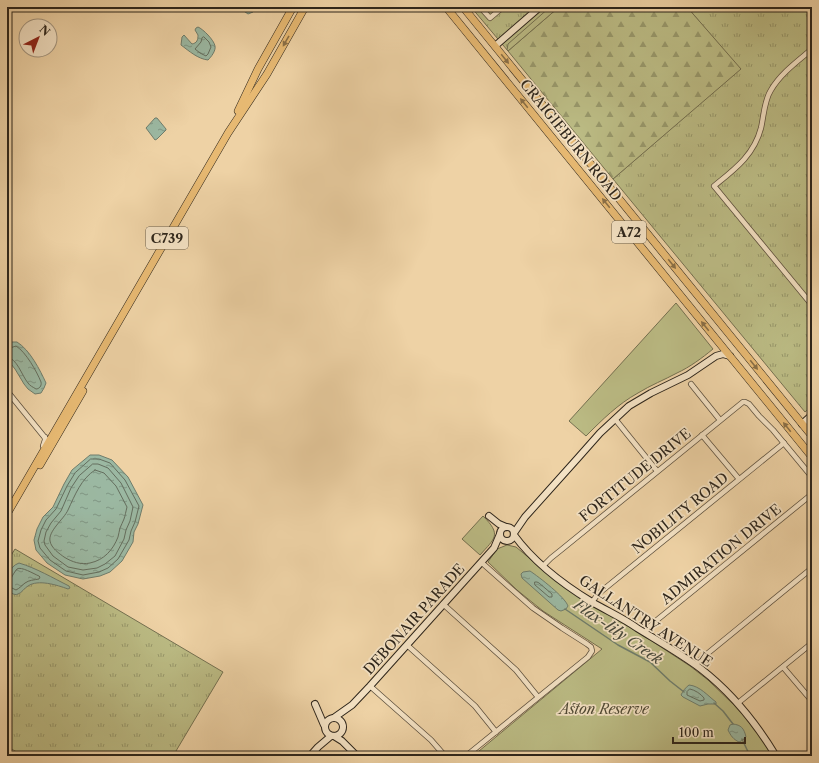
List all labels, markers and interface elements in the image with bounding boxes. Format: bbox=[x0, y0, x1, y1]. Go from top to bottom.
north arrow bbox=[18, 18, 58, 58]
text: N bbox=[36, 22, 53, 39]
one-way arrow bbox=[283, 35, 290, 46]
one-way arrow bbox=[501, 53, 509, 64]
street label: CRAIGIEBURN ROAD bbox=[516, 75, 626, 205]
one-way arrow bbox=[519, 97, 528, 108]
one-way arrow bbox=[601, 198, 610, 209]
road number: A72 bbox=[612, 221, 646, 243]
road number: C739 bbox=[146, 227, 188, 249]
one-way arrow bbox=[668, 259, 677, 270]
one-way arrow bbox=[701, 321, 710, 332]
one-way arrow bbox=[750, 359, 759, 370]
one-way arrow bbox=[783, 421, 792, 432]
street label: FORTITUDE DRIVE bbox=[575, 424, 695, 526]
street label: NOBILITY ROAD bbox=[628, 469, 732, 557]
street label: ADMIRATION DRIVE bbox=[657, 500, 785, 609]
street label: DEBONAIR PARADE bbox=[359, 560, 469, 678]
street label: GALLANTRY AVENUE bbox=[576, 571, 716, 671]
water label: Flax-lily Creek bbox=[569, 594, 667, 668]
park label: Aston Reserve bbox=[557, 700, 650, 718]
scale bar bbox=[673, 719, 745, 745]
text: 100 m bbox=[679, 725, 714, 740]

